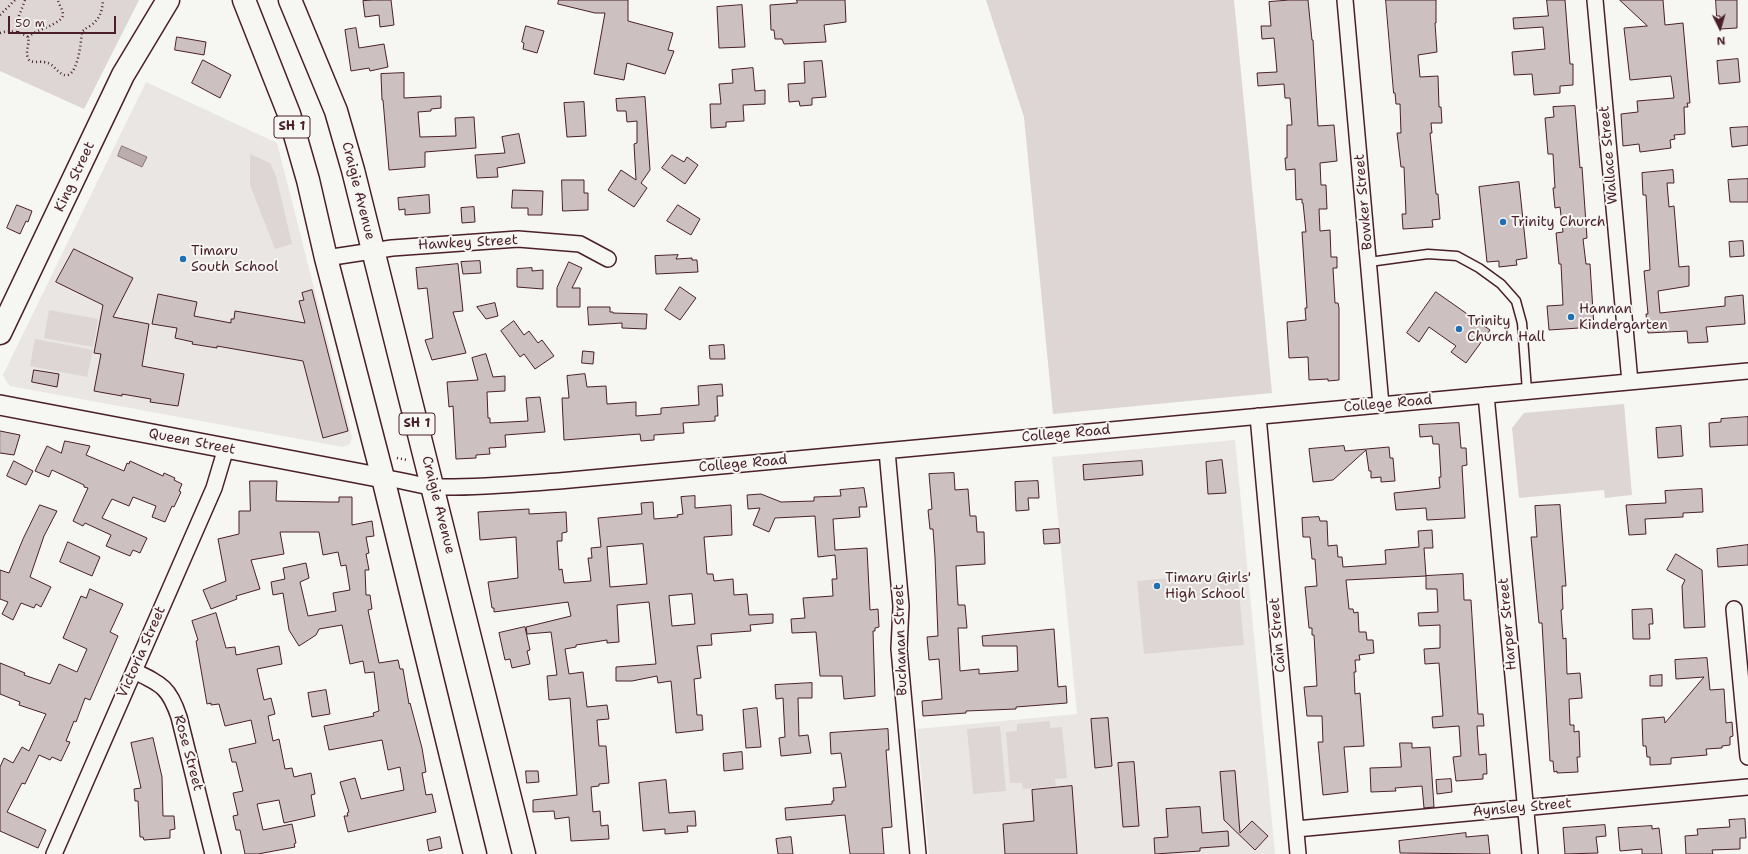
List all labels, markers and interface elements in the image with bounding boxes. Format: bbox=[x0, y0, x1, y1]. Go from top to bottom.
scale bar bbox=[10, 8, 118, 34]
north arrow bbox=[1700, 8, 1740, 48]
text: 50 m bbox=[15, 15, 45, 31]
text: N bbox=[1716, 33, 1726, 48]
street label: Wallace Street bbox=[1596, 105, 1622, 205]
road number: SH 1 bbox=[274, 116, 310, 138]
street label: King Street bbox=[51, 139, 99, 215]
street label: Craigie Avenue bbox=[338, 140, 378, 242]
street label: Bowker Street bbox=[1351, 153, 1377, 251]
place label: Trinity Church bbox=[1511, 214, 1606, 230]
marker: Trinity Church bbox=[1498, 217, 1508, 227]
street label: Hawkey Street bbox=[418, 232, 518, 254]
place label: Timaru South School bbox=[191, 243, 279, 276]
marker: Timaru South School bbox=[178, 254, 188, 264]
place label: Hannan Kindergarten bbox=[1579, 301, 1668, 334]
marker: Hannan Kindergarten bbox=[1566, 312, 1576, 322]
place label: Trinity Church Hall bbox=[1467, 313, 1545, 346]
marker: Trinity Church Hall bbox=[1454, 324, 1464, 334]
street label: College Road bbox=[1343, 392, 1433, 416]
road number: SH 1 bbox=[399, 413, 435, 435]
street label: College Road bbox=[1021, 422, 1111, 446]
street label: Queen Street bbox=[147, 425, 237, 459]
street label: College Road bbox=[698, 452, 788, 476]
street label: Craigie Avenue bbox=[418, 454, 458, 556]
place label: Timaru Girls' High School bbox=[1165, 570, 1251, 602]
street label: Harper Street bbox=[1496, 577, 1520, 671]
marker: Timaru Girls' High School bbox=[1152, 581, 1162, 591]
street label: Buchanan Street bbox=[891, 584, 911, 696]
street label: Cain Street bbox=[1266, 597, 1290, 673]
street label: Victoria Street bbox=[114, 604, 170, 700]
street label: Rose Street bbox=[170, 713, 206, 793]
street label: Aynsley Street bbox=[1472, 795, 1572, 821]

